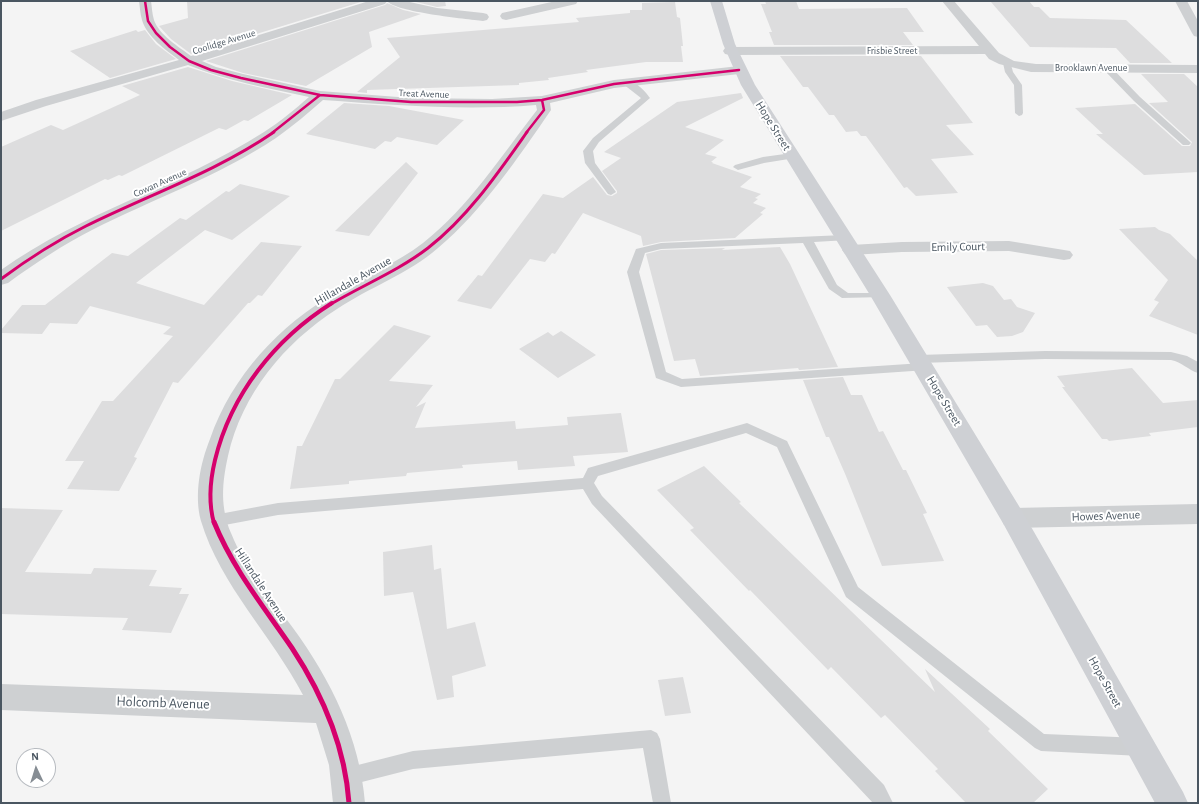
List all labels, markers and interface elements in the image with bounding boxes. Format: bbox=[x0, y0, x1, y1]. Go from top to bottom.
street label: Coolidge Avenue bbox=[191, 27, 257, 57]
street label: Frisbie Street bbox=[867, 45, 917, 57]
street label: Brooklawn Avenue bbox=[1055, 62, 1127, 74]
street label: Treat Avenue bbox=[398, 87, 450, 101]
street label: Hope Street bbox=[752, 99, 794, 153]
street label: Cowan Avenue bbox=[132, 166, 188, 200]
street label: Emily Court bbox=[931, 239, 985, 255]
street label: Hillandale Avenue bbox=[312, 253, 394, 309]
street label: Hope Street bbox=[923, 373, 965, 429]
street label: Howes Avenue bbox=[1071, 508, 1141, 524]
street label: Hillandale Avenue bbox=[232, 545, 290, 625]
street label: Hope Street bbox=[1085, 654, 1125, 710]
street label: Holcomb Avenue bbox=[116, 693, 210, 713]
north arrow bbox=[16, 748, 56, 788]
text: N bbox=[31, 751, 39, 762]

